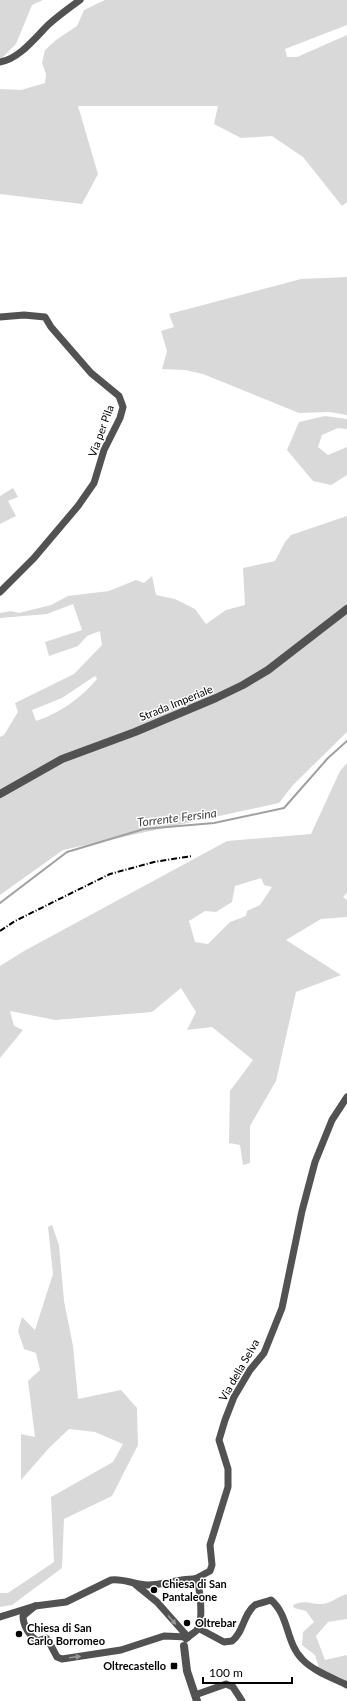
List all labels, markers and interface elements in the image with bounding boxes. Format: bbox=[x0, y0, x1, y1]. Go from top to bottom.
street label: Via per Pila bbox=[85, 403, 116, 459]
street label: Strada Imperiale bbox=[137, 682, 215, 723]
water label: Torrente Fersina bbox=[136, 805, 217, 830]
street label: Via della Selva bbox=[216, 1337, 261, 1403]
place label: Chiesa di San Pantaleone bbox=[162, 1577, 227, 1603]
marker: Chiesa di San Pantaleone bbox=[149, 1585, 159, 1595]
one-way arrow bbox=[167, 1615, 176, 1626]
place label: Oltrebar bbox=[195, 1616, 237, 1629]
marker: Oltrebar bbox=[182, 1618, 192, 1628]
place label: Chiesa di San Carlo Borromeo bbox=[27, 1621, 105, 1647]
marker: Chiesa di San Carlo Borromeo bbox=[14, 1629, 24, 1639]
one-way arrow bbox=[69, 1654, 81, 1660]
place label: Oltrecastello bbox=[103, 1659, 166, 1672]
scale bar bbox=[203, 1659, 292, 1685]
marker: Oltrecastello bbox=[169, 1661, 179, 1671]
text: 100 m bbox=[209, 1665, 243, 1680]

